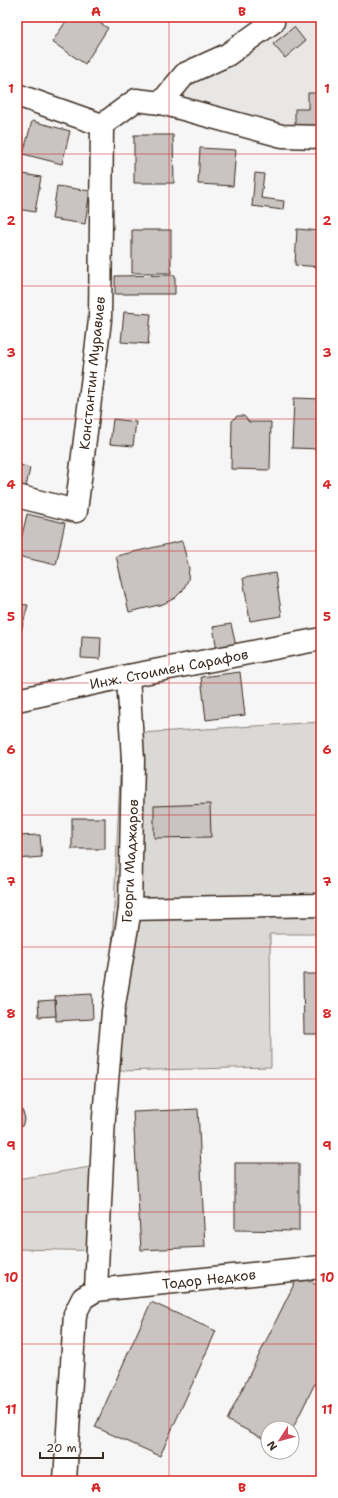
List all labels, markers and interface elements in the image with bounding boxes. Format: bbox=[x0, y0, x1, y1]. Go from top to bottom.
text: A bbox=[91, 3, 101, 20]
text: B bbox=[238, 3, 246, 20]
text: 1 bbox=[8, 80, 14, 97]
text: 1 bbox=[324, 80, 330, 97]
text: 2 bbox=[6, 212, 16, 229]
text: 2 bbox=[322, 212, 332, 229]
street label: Константин Муравиев bbox=[75, 295, 109, 451]
text: 3 bbox=[6, 344, 16, 361]
text: 3 bbox=[322, 344, 332, 361]
text: 4 bbox=[6, 476, 16, 493]
text: 4 bbox=[322, 476, 332, 493]
text: 5 bbox=[7, 608, 15, 625]
text: 5 bbox=[323, 608, 331, 625]
street label: Инж. Стоимен Сарафов bbox=[88, 645, 250, 693]
text: 6 bbox=[6, 741, 16, 758]
text: 6 bbox=[322, 741, 332, 758]
street label: Георги Маджаров bbox=[118, 799, 142, 923]
text: 7 bbox=[6, 873, 16, 890]
text: 7 bbox=[322, 873, 332, 890]
text: 8 bbox=[6, 1005, 16, 1022]
text: 8 bbox=[322, 1005, 332, 1022]
text: 9 bbox=[6, 1137, 16, 1154]
text: 9 bbox=[322, 1137, 332, 1154]
street label: Тодор Недков bbox=[161, 1265, 257, 1293]
text: 10 bbox=[4, 1269, 18, 1286]
text: 10 bbox=[320, 1269, 334, 1286]
text: 11 bbox=[5, 1401, 17, 1418]
text: 11 bbox=[321, 1401, 333, 1418]
north arrow bbox=[260, 1420, 300, 1460]
scale bar bbox=[40, 1434, 103, 1460]
text: N bbox=[264, 1437, 281, 1454]
text: 20 m bbox=[46, 1440, 77, 1456]
text: A bbox=[91, 1479, 101, 1496]
text: B bbox=[238, 1479, 246, 1496]

